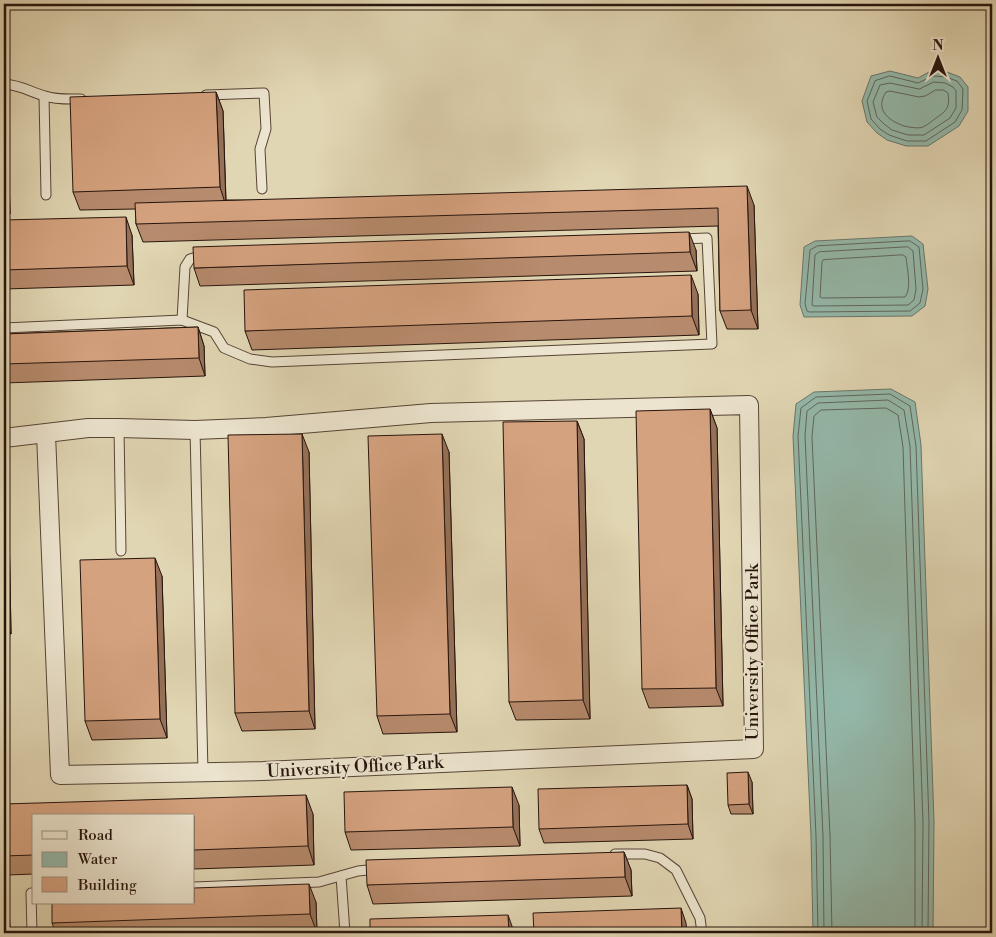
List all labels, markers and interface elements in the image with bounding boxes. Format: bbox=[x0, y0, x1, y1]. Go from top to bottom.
north arrow bbox=[914, 32, 964, 82]
text: N bbox=[932, 37, 944, 55]
street label: University Office Park bbox=[741, 562, 764, 741]
street label: University Office Park bbox=[266, 751, 446, 783]
legend bbox=[32, 814, 195, 904]
text: Road bbox=[78, 826, 113, 845]
text: Water bbox=[77, 850, 118, 869]
text: Building bbox=[77, 876, 137, 895]

